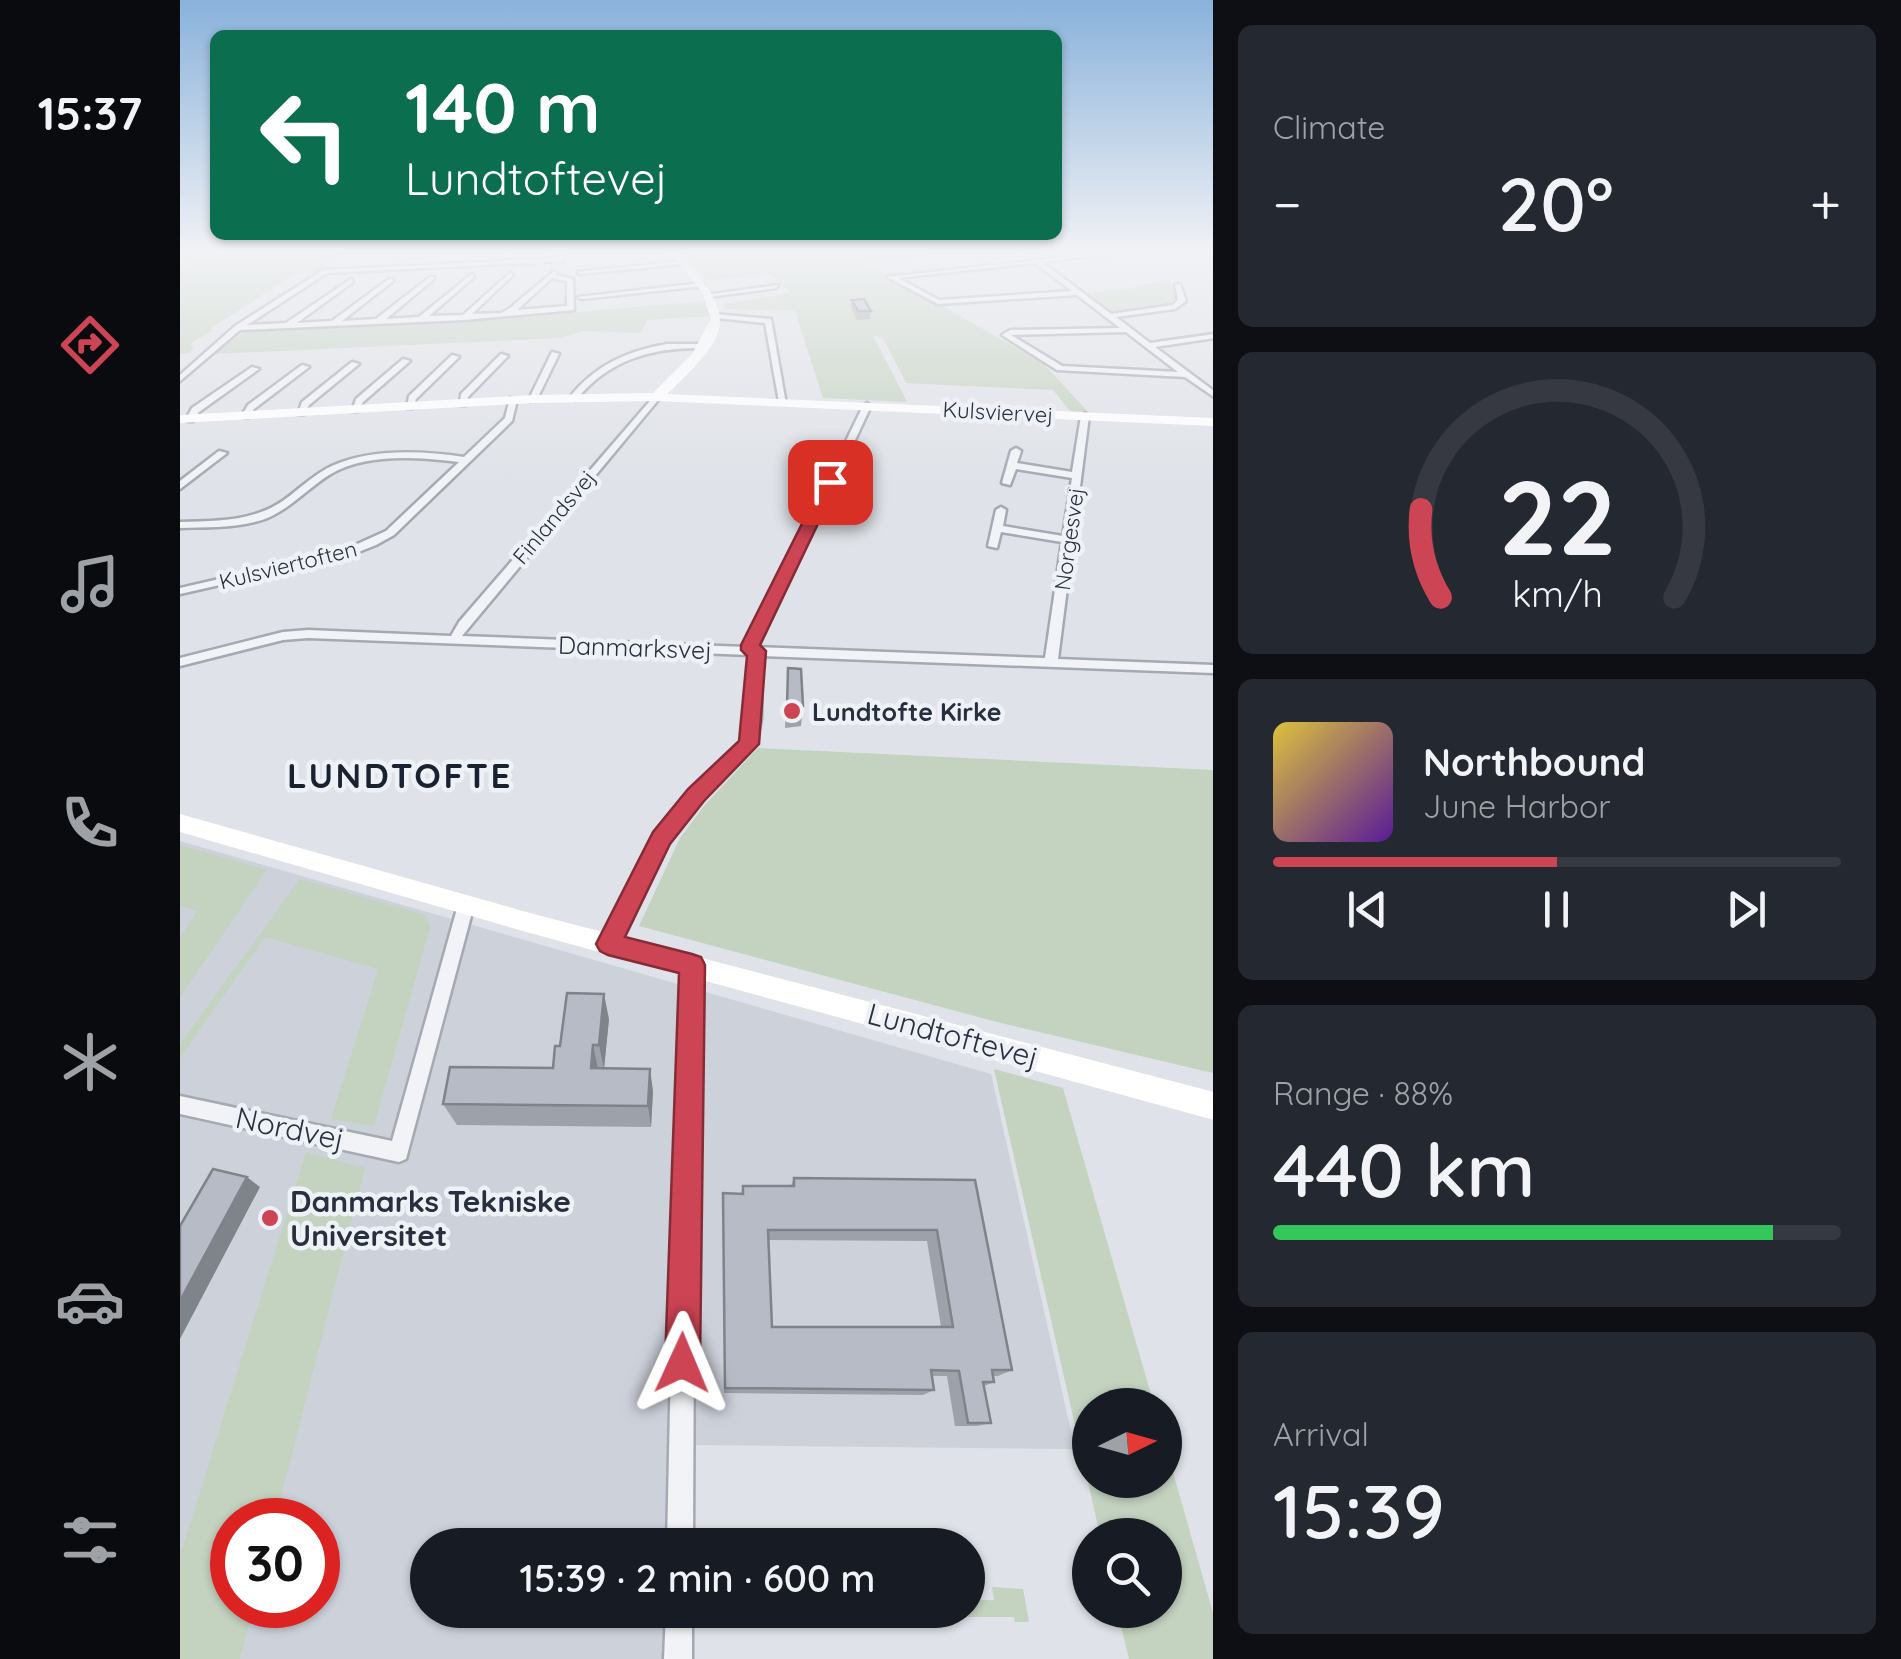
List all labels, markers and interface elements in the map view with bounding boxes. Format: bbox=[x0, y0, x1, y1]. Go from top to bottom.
text: 140 m bbox=[405, 63, 601, 151]
icon: left bbox=[240, 70, 370, 200]
text: 15:37 bbox=[38, 85, 142, 141]
text: Climate bbox=[1273, 107, 1385, 147]
text: Lundtoftevej bbox=[405, 150, 668, 206]
text: 20° bbox=[1498, 156, 1614, 250]
text: − bbox=[1273, 169, 1302, 238]
text: + bbox=[1810, 169, 1841, 238]
icon: directions bbox=[55, 310, 125, 380]
street label: Kulsviervej bbox=[942, 395, 1054, 429]
pin bbox=[788, 440, 873, 525]
text: 22 bbox=[1498, 451, 1616, 581]
icon: arrive bbox=[803, 455, 858, 510]
street label: Finlandsvej bbox=[506, 464, 602, 570]
street label: Norgesvej bbox=[1048, 486, 1090, 592]
street label: Kulsviertoften bbox=[216, 534, 360, 596]
icon: music bbox=[55, 549, 125, 619]
text: km/h bbox=[1512, 571, 1602, 616]
street label: Danmarksvej bbox=[557, 629, 713, 665]
place label: Lundtofte Kirke bbox=[812, 696, 1001, 727]
marker: Lundtofte Kirke bbox=[781, 700, 803, 722]
text: Northbound bbox=[1423, 738, 1645, 786]
district label: LUNDTOFTE bbox=[287, 753, 513, 797]
text: June Harbor bbox=[1423, 786, 1611, 826]
icon: phone bbox=[55, 788, 125, 858]
icon: previous bbox=[1340, 882, 1395, 937]
icon: pause bbox=[1529, 882, 1584, 937]
icon: next bbox=[1719, 882, 1774, 937]
street label: Lundtoftevej bbox=[863, 994, 1043, 1076]
icon: climate bbox=[55, 1027, 125, 1097]
text: Range · 88% bbox=[1273, 1073, 1453, 1113]
street label: Nordvej bbox=[232, 1098, 348, 1158]
text: 440 km bbox=[1273, 1122, 1535, 1216]
place label: Danmarks Tekniske Universitet bbox=[290, 1182, 571, 1254]
marker: Danmarks Tekniske Universitet bbox=[259, 1207, 281, 1229]
icon: car bbox=[55, 1266, 125, 1336]
position arrow bbox=[630, 1311, 734, 1415]
north arrow bbox=[1072, 1388, 1182, 1498]
map controls bbox=[1072, 1388, 1182, 1628]
text: Arrival bbox=[1273, 1414, 1369, 1454]
text: 15:39 bbox=[1273, 1463, 1445, 1557]
speed limit sign: 30 bbox=[210, 1498, 340, 1628]
icon: filters bbox=[55, 1505, 125, 1575]
button: search bbox=[1072, 1518, 1182, 1628]
text: 15:39 · 2 min · 600 m bbox=[519, 1554, 876, 1602]

